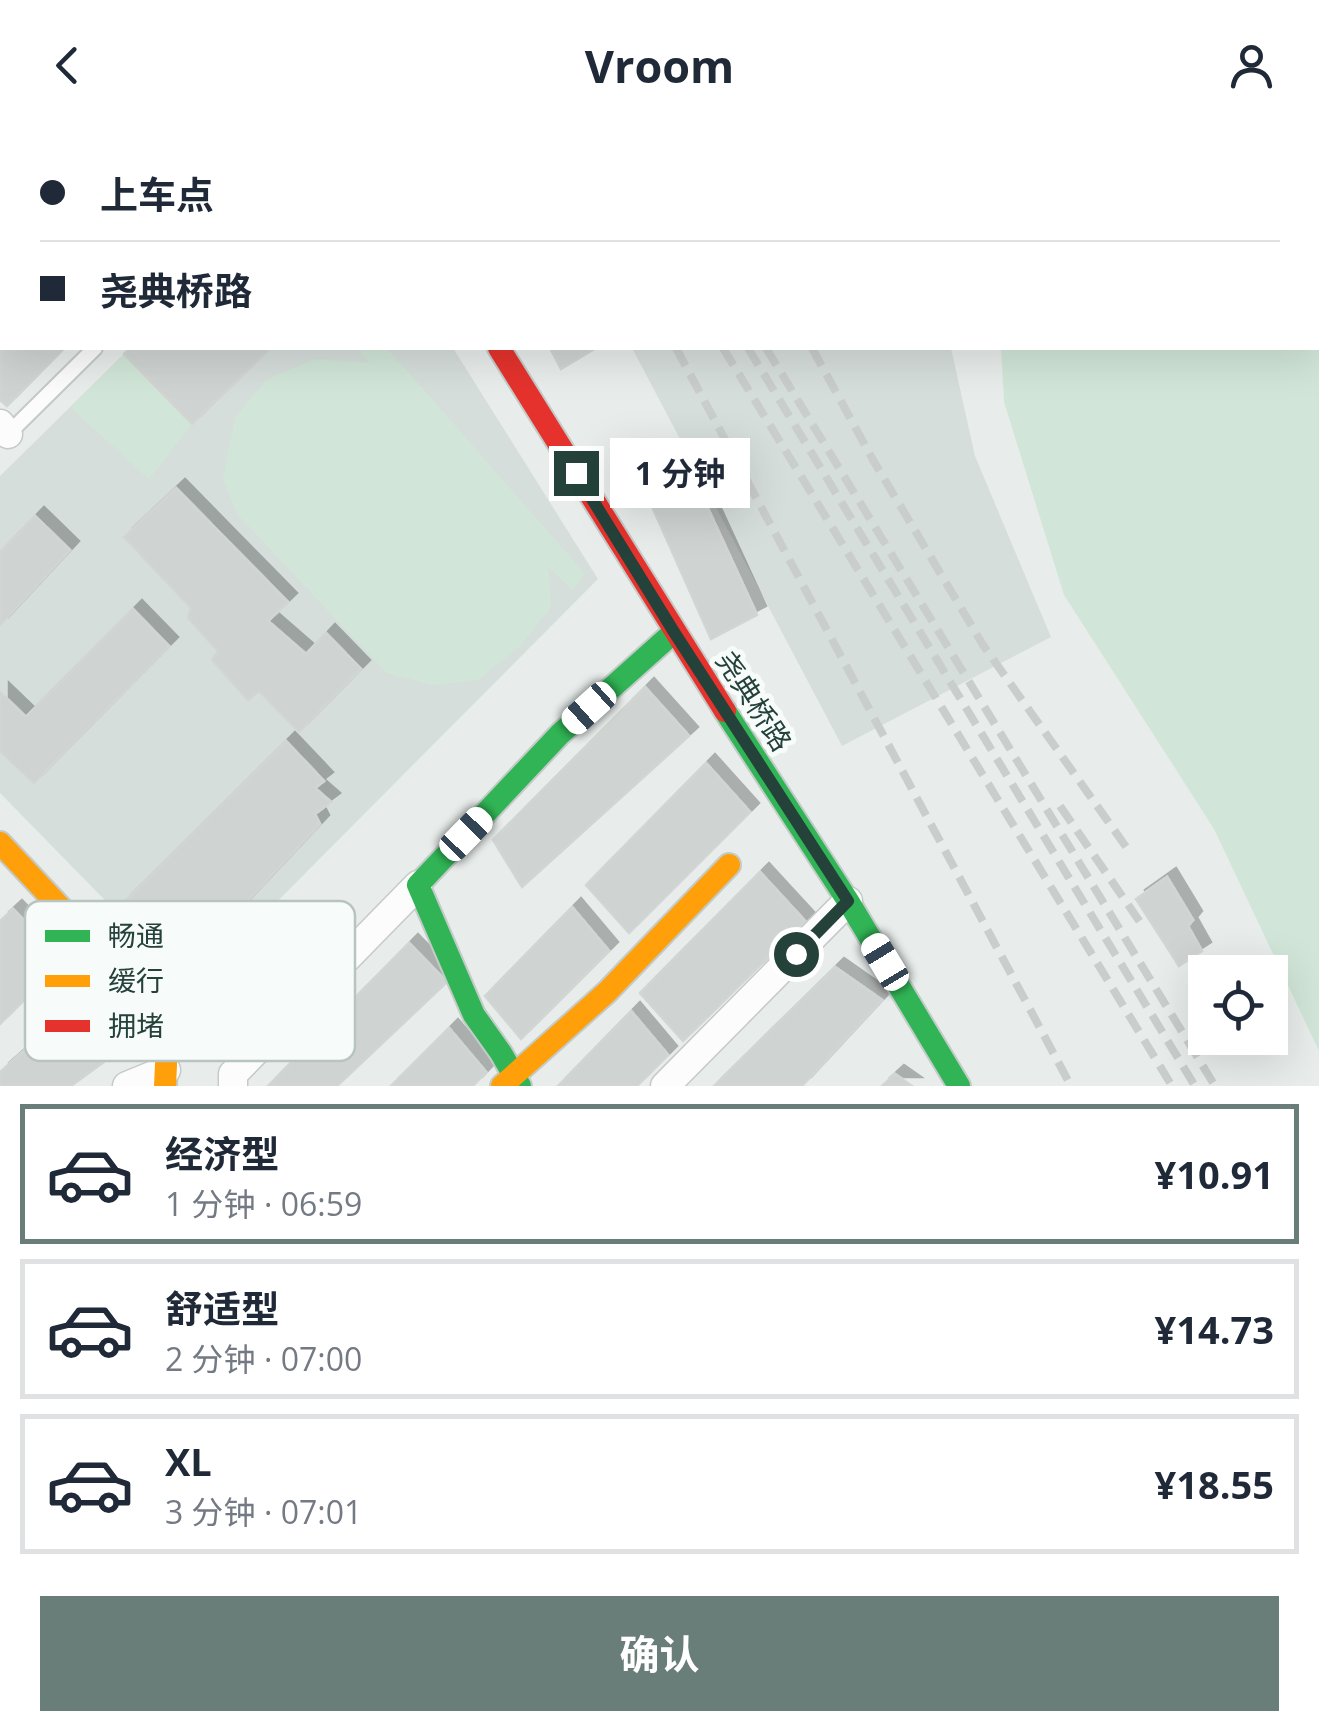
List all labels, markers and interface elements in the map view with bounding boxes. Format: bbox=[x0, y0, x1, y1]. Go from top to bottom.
text: Vroom bbox=[585, 35, 734, 96]
icon: back bbox=[40, 38, 95, 93]
icon: person bbox=[1224, 38, 1279, 93]
text: 上车点 bbox=[100, 168, 214, 220]
text: 尧典桥路 bbox=[100, 264, 252, 316]
callout: 1 分钟 bbox=[611, 438, 751, 508]
route end bbox=[554, 451, 599, 496]
text: 1 分钟 bbox=[635, 451, 725, 494]
street label: 尧典桥路 bbox=[708, 643, 801, 758]
car bbox=[557, 677, 621, 739]
car bbox=[434, 802, 498, 866]
legend bbox=[25, 901, 355, 1061]
text: 畅通 bbox=[108, 916, 164, 954]
car bbox=[857, 929, 913, 995]
route start bbox=[774, 932, 819, 977]
map controls bbox=[1188, 955, 1288, 1055]
button: locate bbox=[1188, 955, 1288, 1055]
text: 缓行 bbox=[108, 961, 164, 999]
text: 拥堵 bbox=[108, 1006, 164, 1044]
text: 经济型 bbox=[165, 1127, 279, 1179]
icon: car bbox=[45, 1129, 135, 1219]
text: ¥10.91 bbox=[1155, 1148, 1274, 1200]
text: 1 分钟 · 06:59 bbox=[165, 1182, 362, 1225]
text: 舒适型 bbox=[165, 1282, 279, 1334]
icon: car bbox=[45, 1284, 135, 1374]
text: ¥14.73 bbox=[1155, 1303, 1274, 1355]
text: 2 分钟 · 07:00 bbox=[165, 1337, 362, 1380]
text: XL bbox=[165, 1435, 212, 1487]
icon: car bbox=[45, 1439, 135, 1529]
text: ¥18.55 bbox=[1155, 1458, 1274, 1510]
text: 3 分钟 · 07:01 bbox=[165, 1490, 362, 1533]
button: 确认 bbox=[40, 1596, 1279, 1711]

